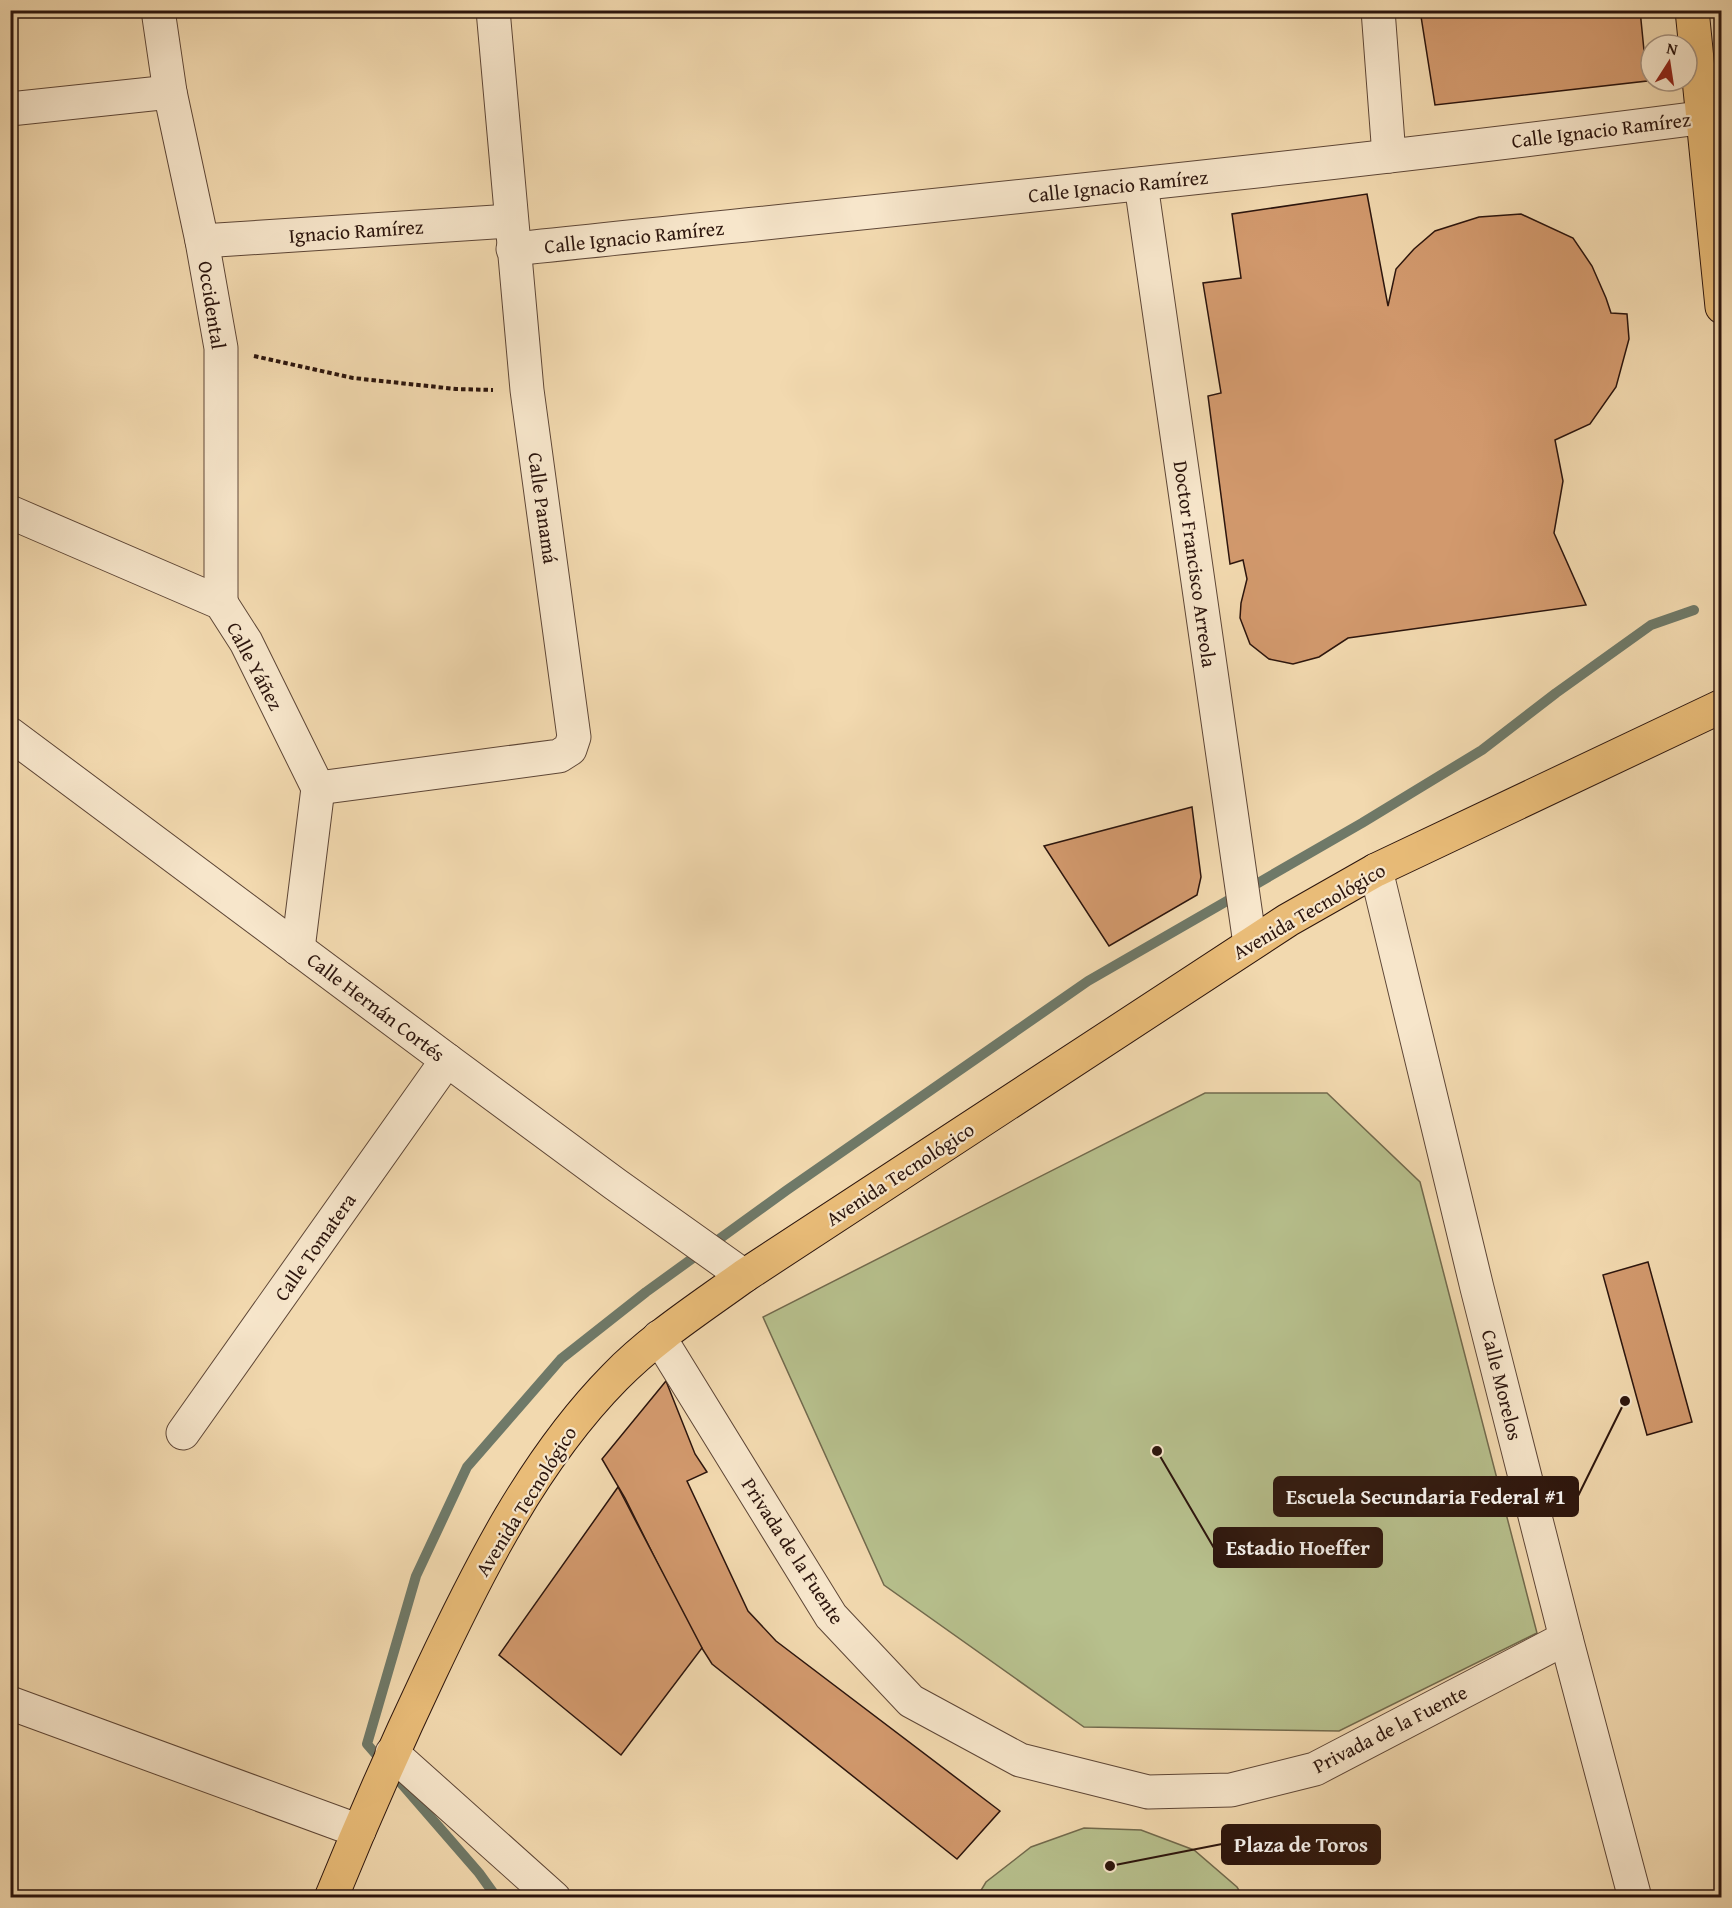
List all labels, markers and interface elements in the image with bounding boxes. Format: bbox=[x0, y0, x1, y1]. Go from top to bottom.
north arrow bbox=[1639, 33, 1699, 93]
text: N bbox=[1664, 35, 1680, 61]
street label: Calle Ignacio Ramírez bbox=[1510, 104, 1692, 155]
street label: Calle Ignacio Ramírez bbox=[1027, 162, 1209, 209]
street label: Ignacio Ramírez bbox=[288, 211, 424, 250]
street label: Calle Ignacio Ramírez bbox=[543, 213, 725, 260]
street label: Occidental bbox=[191, 259, 234, 351]
street label: Calle Panamá bbox=[521, 450, 566, 566]
street label: Doctor Francisco Arreola bbox=[1167, 459, 1224, 670]
street label: Calle Yáñez bbox=[220, 617, 291, 715]
street label: Avenida Tecnológico bbox=[1227, 855, 1390, 966]
street label: Calle Hernán Cortés bbox=[301, 945, 451, 1068]
street label: Avenida Tecnológico bbox=[820, 1115, 980, 1233]
street label: Calle Tomatera bbox=[267, 1186, 363, 1307]
street label: Calle Morelos bbox=[1475, 1327, 1530, 1443]
street label: Avenida Tecnológico bbox=[468, 1420, 583, 1581]
street label: Privada de la Fuente bbox=[735, 1472, 852, 1630]
callout: Escuela Secundaria Federal #1 bbox=[1274, 1477, 1578, 1516]
text: Escuela Secundaria Federal #1 bbox=[1286, 1481, 1566, 1512]
callout: Estadio Hoeffer bbox=[1214, 1528, 1382, 1567]
text: Estadio Hoeffer bbox=[1226, 1532, 1370, 1563]
street label: Privada de la Fuente bbox=[1308, 1677, 1472, 1780]
callout: Plaza de Toros bbox=[1222, 1825, 1380, 1864]
text: Plaza de Toros bbox=[1234, 1829, 1368, 1860]

